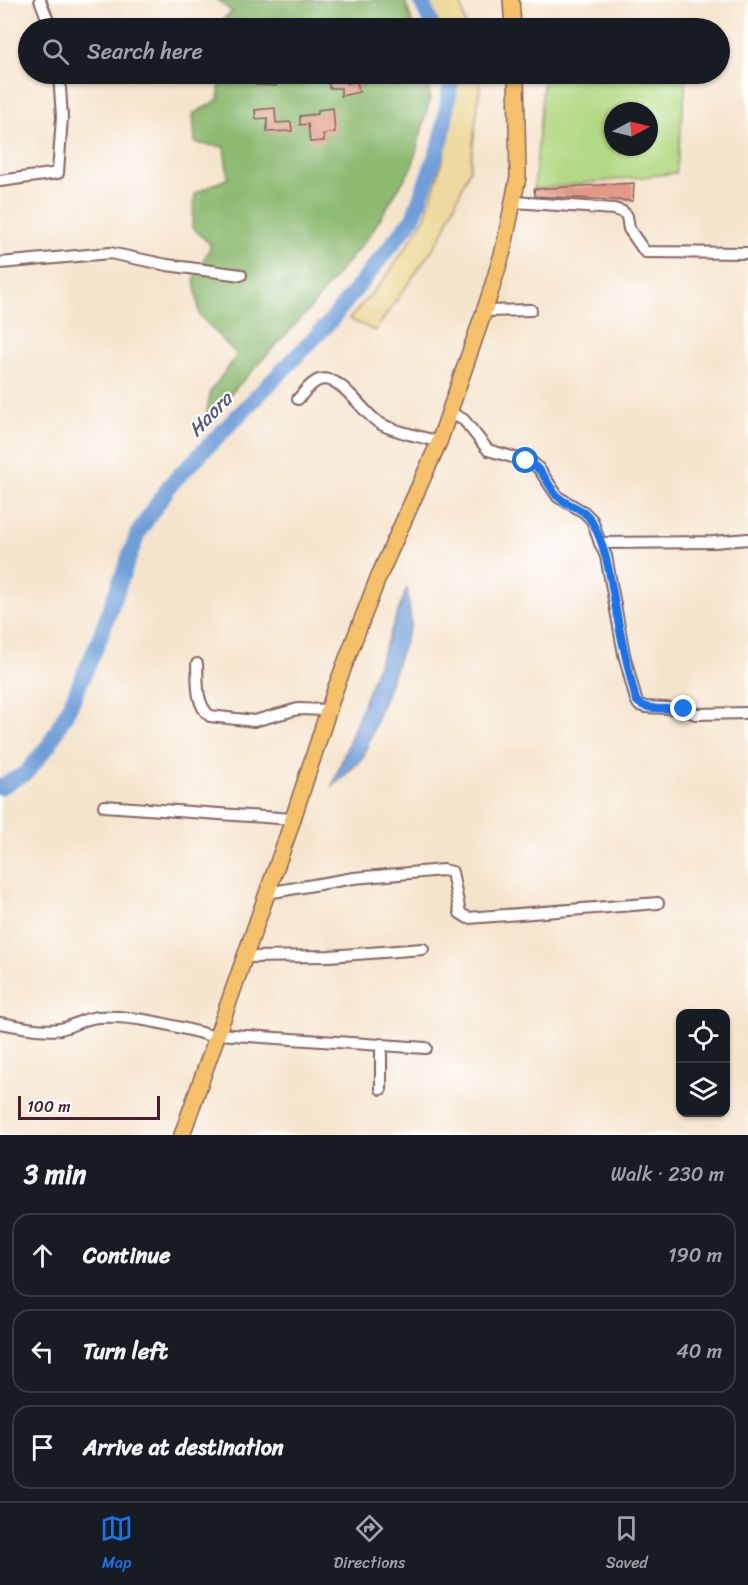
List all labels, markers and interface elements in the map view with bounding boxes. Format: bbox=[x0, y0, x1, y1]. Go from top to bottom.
search box bbox=[18, 18, 730, 84]
text: Search here bbox=[87, 32, 203, 71]
icon: search bbox=[39, 35, 72, 68]
north arrow bbox=[604, 102, 658, 156]
water label: Haora bbox=[179, 382, 243, 445]
route start bbox=[512, 447, 538, 473]
route end bbox=[670, 695, 696, 721]
map controls bbox=[676, 1009, 730, 1117]
button: locate bbox=[676, 1009, 730, 1063]
button: layers bbox=[676, 1063, 730, 1117]
text: 100 m bbox=[27, 1092, 71, 1121]
scale bar bbox=[18, 1093, 160, 1120]
text: 3 min bbox=[24, 1151, 86, 1197]
text: Walk · 230 m bbox=[611, 1157, 724, 1192]
text: Continue bbox=[83, 1236, 171, 1275]
text: 190 m bbox=[668, 1238, 722, 1273]
icon: ahead bbox=[26, 1239, 59, 1272]
text: Turn left bbox=[83, 1332, 168, 1371]
text: 40 m bbox=[676, 1334, 722, 1369]
icon: left bbox=[26, 1335, 59, 1368]
text: Arrive at destination bbox=[83, 1428, 284, 1467]
icon: arrive bbox=[26, 1431, 59, 1464]
tab: Map bbox=[100, 1512, 133, 1577]
tab: Directions bbox=[334, 1512, 405, 1577]
tab: Saved bbox=[606, 1512, 648, 1577]

